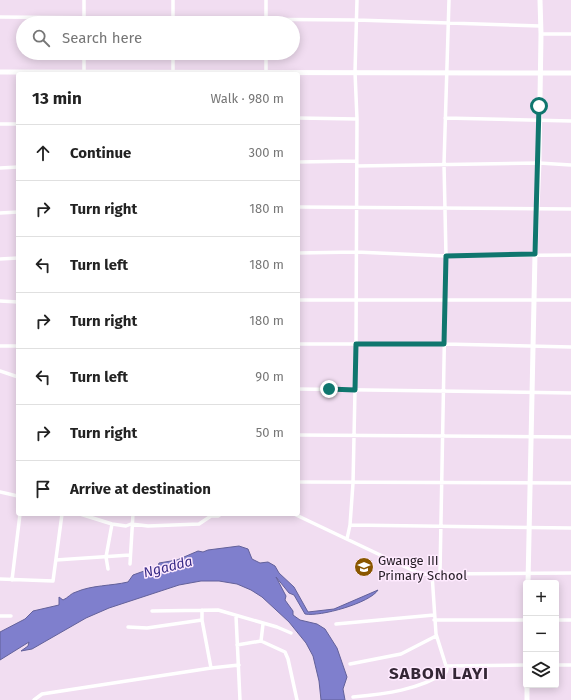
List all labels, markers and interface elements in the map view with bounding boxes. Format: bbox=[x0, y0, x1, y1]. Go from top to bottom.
search box bbox=[16, 16, 300, 60]
icon: search bbox=[30, 27, 52, 49]
text: Search here bbox=[62, 29, 142, 47]
text: 13 min bbox=[32, 88, 82, 109]
text: Walk · 980 m bbox=[210, 91, 284, 106]
route start bbox=[530, 97, 548, 115]
icon: ahead bbox=[32, 142, 54, 164]
text: Continue bbox=[70, 144, 131, 162]
text: 300 m bbox=[248, 145, 284, 160]
icon: right bbox=[32, 198, 54, 220]
text: Turn right bbox=[70, 200, 137, 218]
text: 180 m bbox=[249, 201, 284, 216]
icon: left bbox=[32, 254, 54, 276]
text: Turn left bbox=[70, 256, 128, 274]
text: 180 m bbox=[249, 257, 284, 272]
icon: right bbox=[32, 310, 54, 332]
text: Turn right bbox=[70, 312, 137, 330]
text: 180 m bbox=[249, 313, 284, 328]
icon: left bbox=[32, 366, 54, 388]
text: Turn left bbox=[70, 368, 128, 386]
text: 90 m bbox=[255, 369, 284, 384]
route end bbox=[320, 380, 338, 398]
icon: right bbox=[32, 422, 54, 444]
text: Turn right bbox=[70, 424, 137, 442]
text: 50 m bbox=[256, 425, 284, 440]
icon: arrive bbox=[32, 478, 54, 500]
text: Arrive at destination bbox=[70, 480, 211, 498]
water label: Ngadda bbox=[142, 553, 194, 581]
place label: Gwange III Primary School bbox=[378, 553, 467, 583]
school or university icon: Gwange III Primary School bbox=[353, 556, 375, 578]
map controls bbox=[523, 580, 559, 688]
button: + bbox=[523, 580, 559, 616]
button: − bbox=[523, 616, 559, 652]
button: layers bbox=[523, 652, 559, 688]
district label: SABON LAYI bbox=[389, 663, 489, 684]

